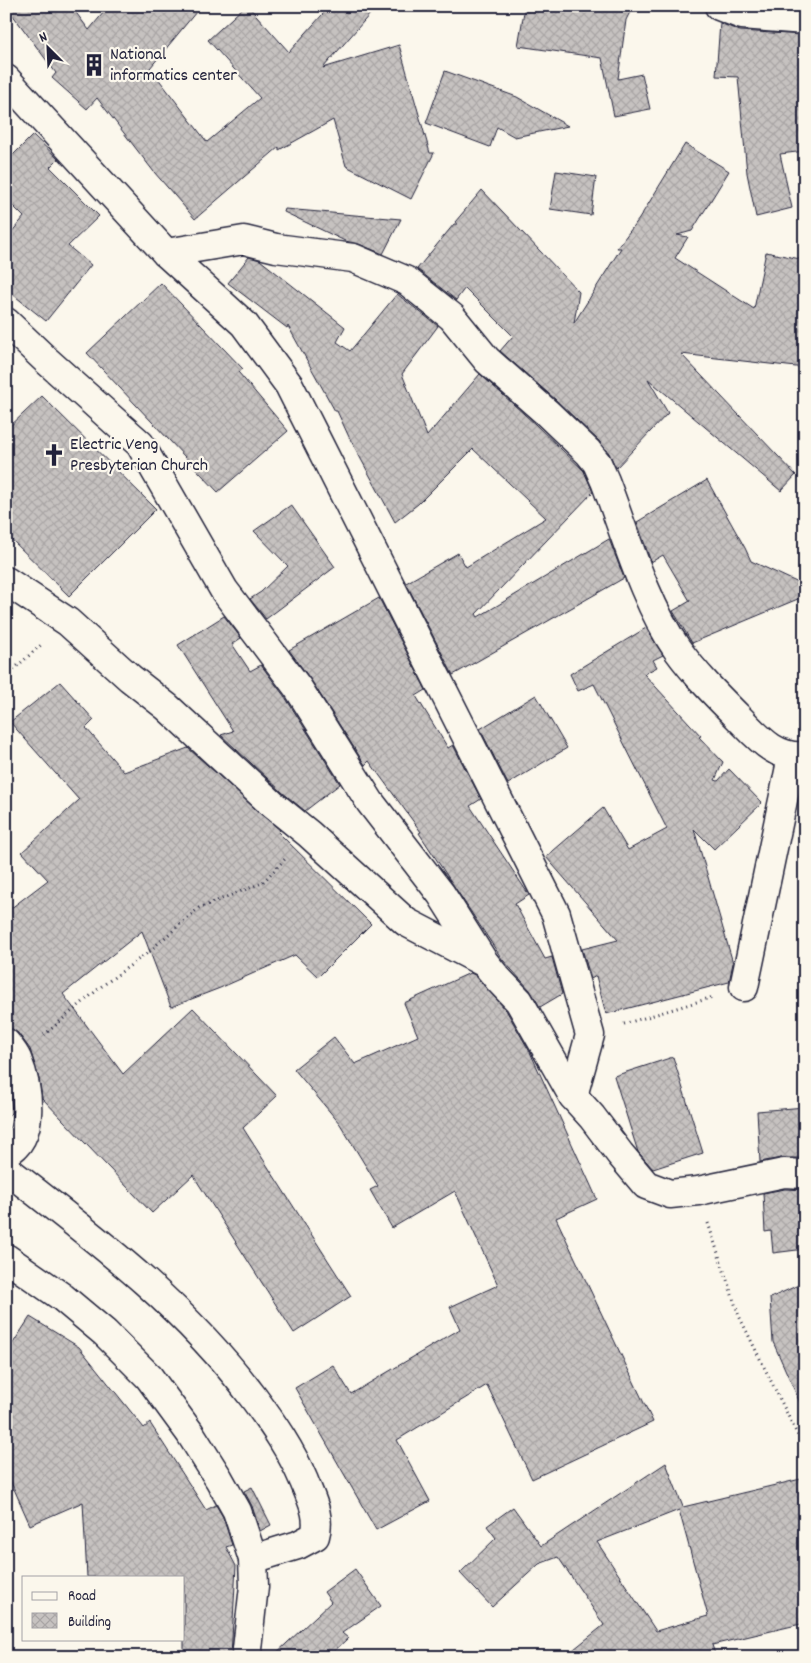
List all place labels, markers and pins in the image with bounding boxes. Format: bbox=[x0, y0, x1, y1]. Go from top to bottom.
place label: National informatics center bbox=[110, 43, 237, 89]
building icon: National informatics center bbox=[81, 52, 107, 78]
place label: Electric Veng Presbyterian Church bbox=[70, 433, 208, 479]
church icon: Electric Veng Presbyterian Church bbox=[41, 442, 67, 468]

